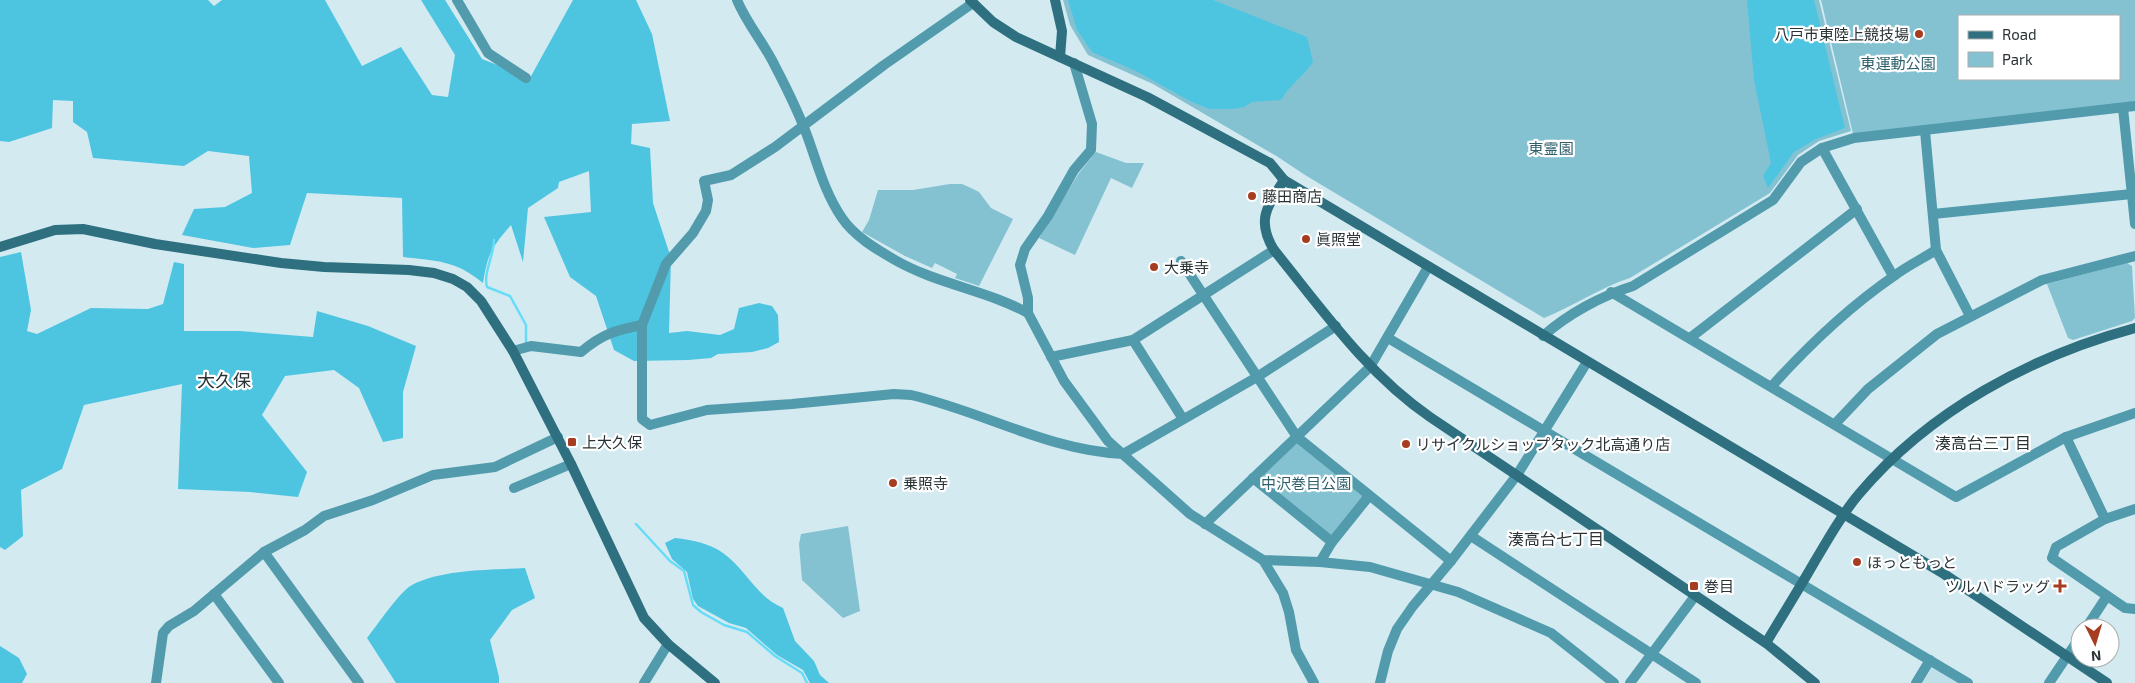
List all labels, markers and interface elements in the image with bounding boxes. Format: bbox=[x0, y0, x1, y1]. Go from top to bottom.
legend bbox=[1958, 15, 2120, 80]
place label: 八戸市東陸上競技場 bbox=[1774, 25, 1909, 43]
text: Road bbox=[2002, 25, 2037, 43]
marker: 八戸市東陸上競技場 bbox=[1913, 28, 1925, 40]
text: Park bbox=[2002, 50, 2033, 68]
park label: 東運動公園 bbox=[1860, 54, 1936, 72]
park label: 東霊園 bbox=[1528, 139, 1574, 157]
place label: 藤田商店 bbox=[1262, 187, 1322, 205]
marker: 藤田商店 bbox=[1246, 190, 1258, 202]
place label: 眞照堂 bbox=[1316, 230, 1361, 248]
marker: 眞照堂 bbox=[1300, 233, 1312, 245]
place label: 大乗寺 bbox=[1164, 258, 1209, 276]
marker: 大乗寺 bbox=[1148, 261, 1160, 273]
district label: 大久保 bbox=[197, 369, 251, 391]
place label: 上大久保 bbox=[582, 433, 642, 451]
district label: 湊高台三丁目 bbox=[1935, 433, 2031, 452]
place label: リサイクルショップタック北高通り店 bbox=[1416, 435, 1670, 453]
marker: 上大久保 bbox=[566, 436, 578, 448]
marker: リサイクルショップタック北高通り店 bbox=[1400, 438, 1412, 450]
place label: 乗照寺 bbox=[903, 474, 948, 492]
park label: 中沢巻目公園 bbox=[1261, 474, 1351, 492]
marker: 乗照寺 bbox=[887, 477, 899, 489]
district label: 湊高台七丁目 bbox=[1508, 529, 1604, 548]
place label: ほっともっと bbox=[1867, 553, 1957, 571]
marker: ほっともっと bbox=[1851, 556, 1863, 568]
place label: 巻目 bbox=[1704, 577, 1734, 595]
place label: ツルハドラッグ bbox=[1945, 577, 2050, 595]
marker: 巻目 bbox=[1688, 580, 1700, 592]
marker: ツルハドラッグ bbox=[2054, 580, 2066, 592]
north arrow bbox=[2070, 618, 2120, 668]
text: N bbox=[2090, 648, 2102, 665]

